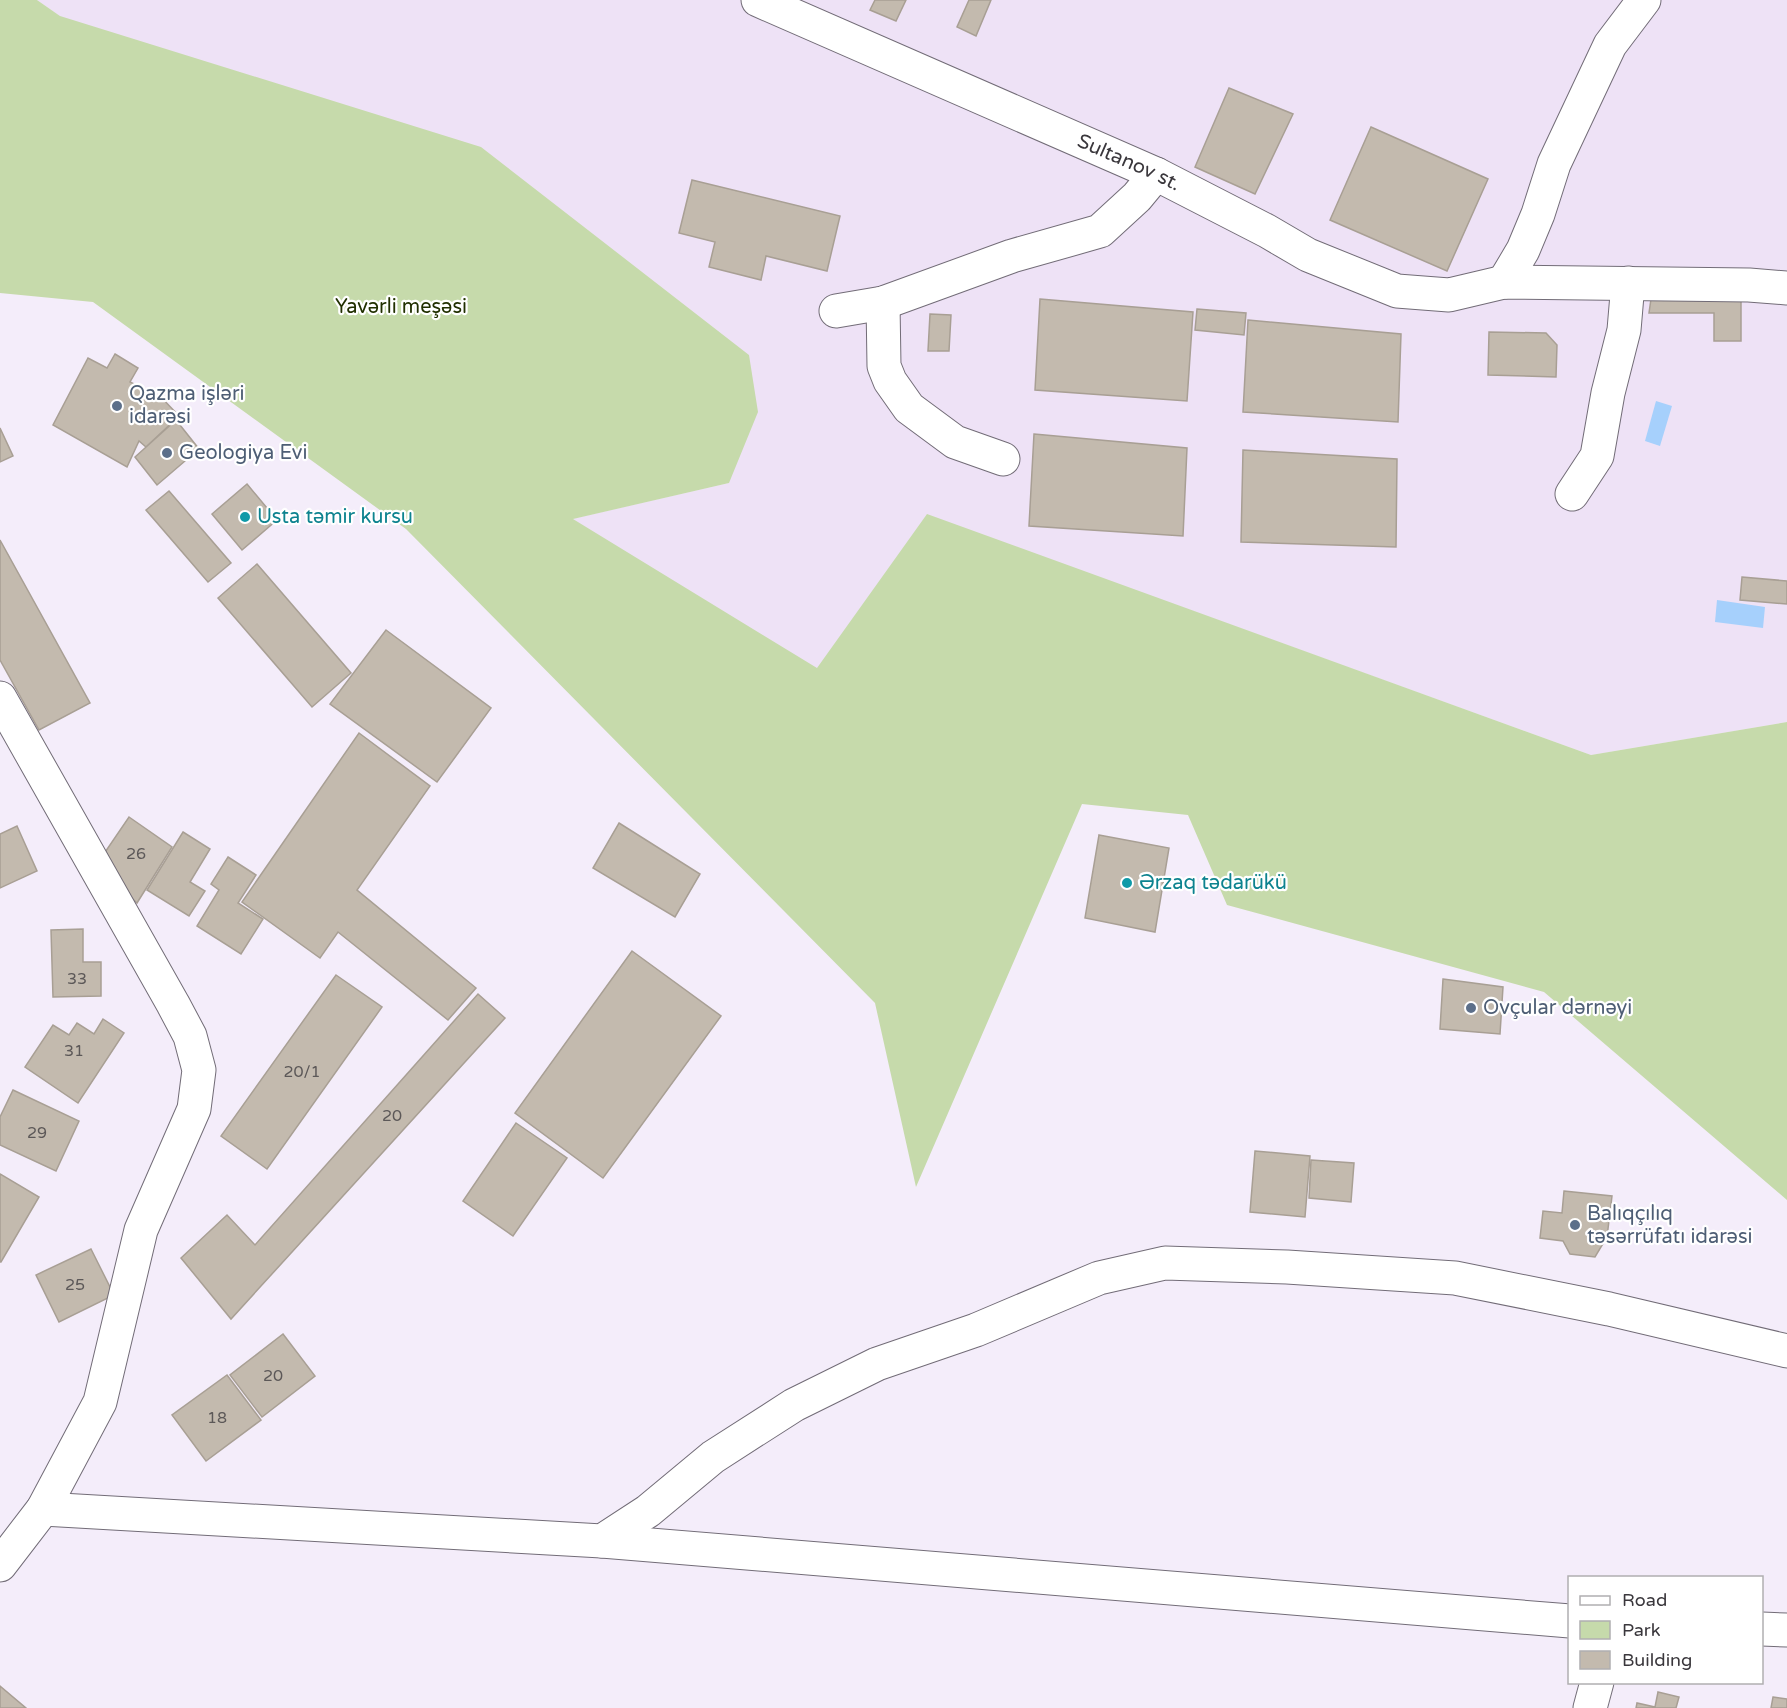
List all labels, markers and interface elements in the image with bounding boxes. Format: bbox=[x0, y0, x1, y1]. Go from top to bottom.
street label: Sultanov st. bbox=[1074, 129, 1185, 197]
park label: Yavərli meşəsi bbox=[335, 295, 467, 319]
place label: Qazma işləri idarəsi bbox=[129, 382, 245, 429]
marker: Qazma işləri idarəsi bbox=[110, 399, 124, 413]
place label: Geologiya Evi bbox=[179, 441, 307, 465]
marker: Geologiya Evi bbox=[160, 446, 174, 460]
place label: Usta təmir kursu bbox=[257, 505, 413, 529]
marker: Usta təmir kursu bbox=[238, 510, 252, 524]
house number: 26 bbox=[126, 844, 146, 864]
place label: Ərzaq tədarükü bbox=[1139, 871, 1287, 895]
marker: Ərzaq tədarükü bbox=[1120, 876, 1134, 890]
house number: 33 bbox=[67, 969, 87, 989]
place label: Ovçular dərnəyi bbox=[1483, 996, 1632, 1020]
marker: Ovçular dərnəyi bbox=[1464, 1001, 1478, 1015]
house number: 31 bbox=[64, 1041, 84, 1061]
house number: 20/1 bbox=[283, 1062, 321, 1082]
house number: 20 bbox=[382, 1106, 402, 1126]
house number: 29 bbox=[27, 1123, 47, 1143]
place label: Balıqçılıq təsərrüfatı idarəsi bbox=[1587, 1202, 1752, 1249]
marker: Balıqçılıq təsərrüfatı idarəsi bbox=[1568, 1218, 1582, 1232]
house number: 25 bbox=[65, 1275, 85, 1295]
house number: 20 bbox=[263, 1366, 283, 1386]
house number: 18 bbox=[207, 1408, 227, 1428]
legend bbox=[1568, 1576, 1763, 1684]
text: Road bbox=[1622, 1589, 1667, 1611]
text: Park bbox=[1622, 1619, 1661, 1641]
text: Building bbox=[1622, 1649, 1692, 1671]

